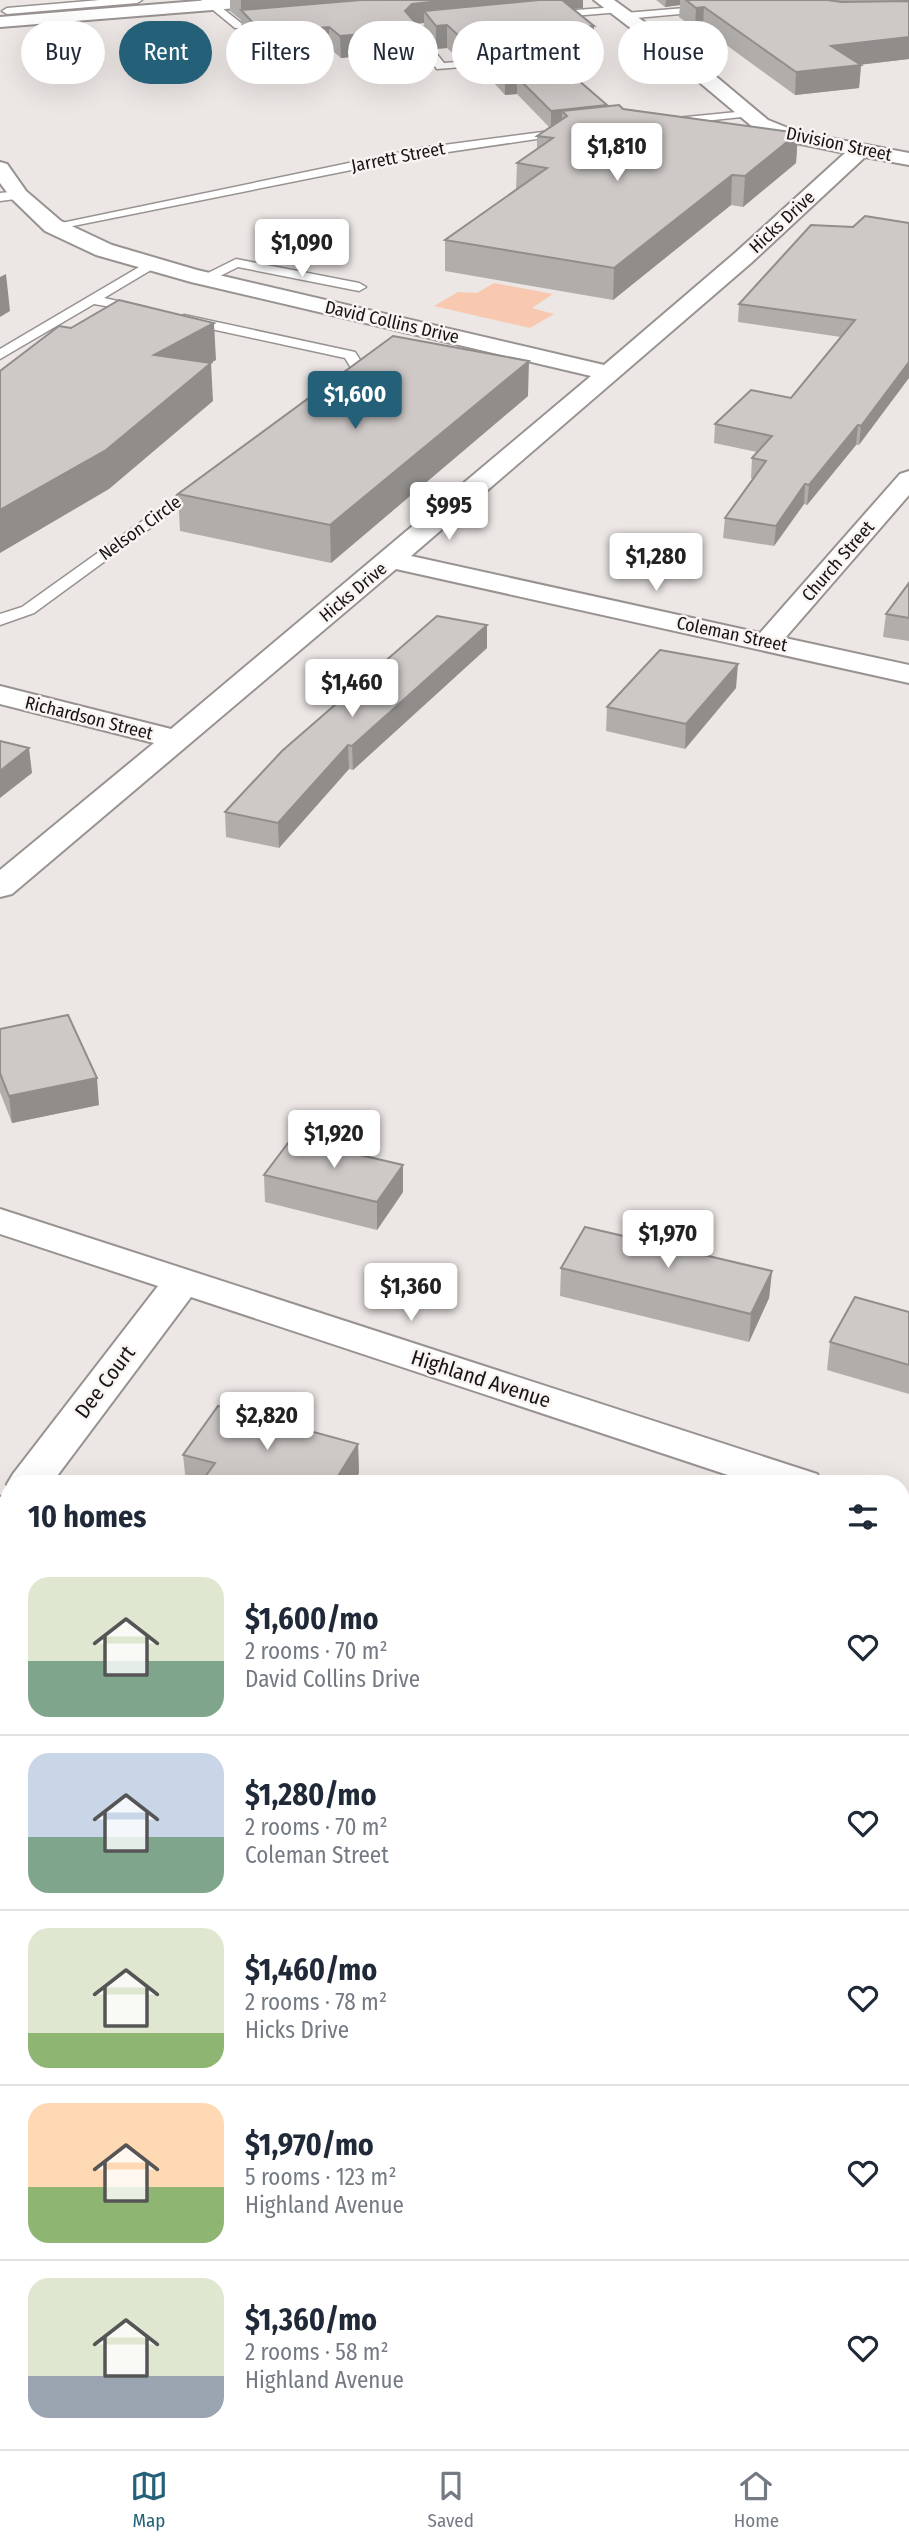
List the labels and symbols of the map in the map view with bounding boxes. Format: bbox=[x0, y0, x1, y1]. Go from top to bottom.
street label: Division Street bbox=[784, 122, 894, 166]
pin: $1,810 bbox=[560, 124, 674, 183]
street label: Jarrett Street bbox=[349, 137, 447, 177]
street label: Hicks Drive bbox=[745, 186, 819, 258]
pin: $1,090 bbox=[245, 219, 359, 279]
street label: David Collins Drive bbox=[323, 296, 461, 348]
pin: $1,600 bbox=[298, 372, 412, 431]
pin: $995 bbox=[408, 482, 490, 542]
street label: Nelson Circle bbox=[95, 491, 185, 565]
street label: Church Street bbox=[797, 516, 879, 606]
pin: $1,280 bbox=[599, 534, 713, 593]
street label: Hicks Drive bbox=[315, 557, 391, 627]
street label: Coleman Street bbox=[675, 612, 789, 656]
pin: $1,460 bbox=[295, 660, 409, 719]
street label: Richardson Street bbox=[23, 691, 155, 745]
pin: $1,920 bbox=[277, 1110, 391, 1170]
pin: $1,970 bbox=[611, 1210, 725, 1270]
pin: $1,360 bbox=[354, 1264, 468, 1323]
street label: Dee Court bbox=[69, 1340, 141, 1424]
street label: Highland Avenue bbox=[408, 1344, 554, 1414]
pin: $2,820 bbox=[210, 1392, 324, 1452]

